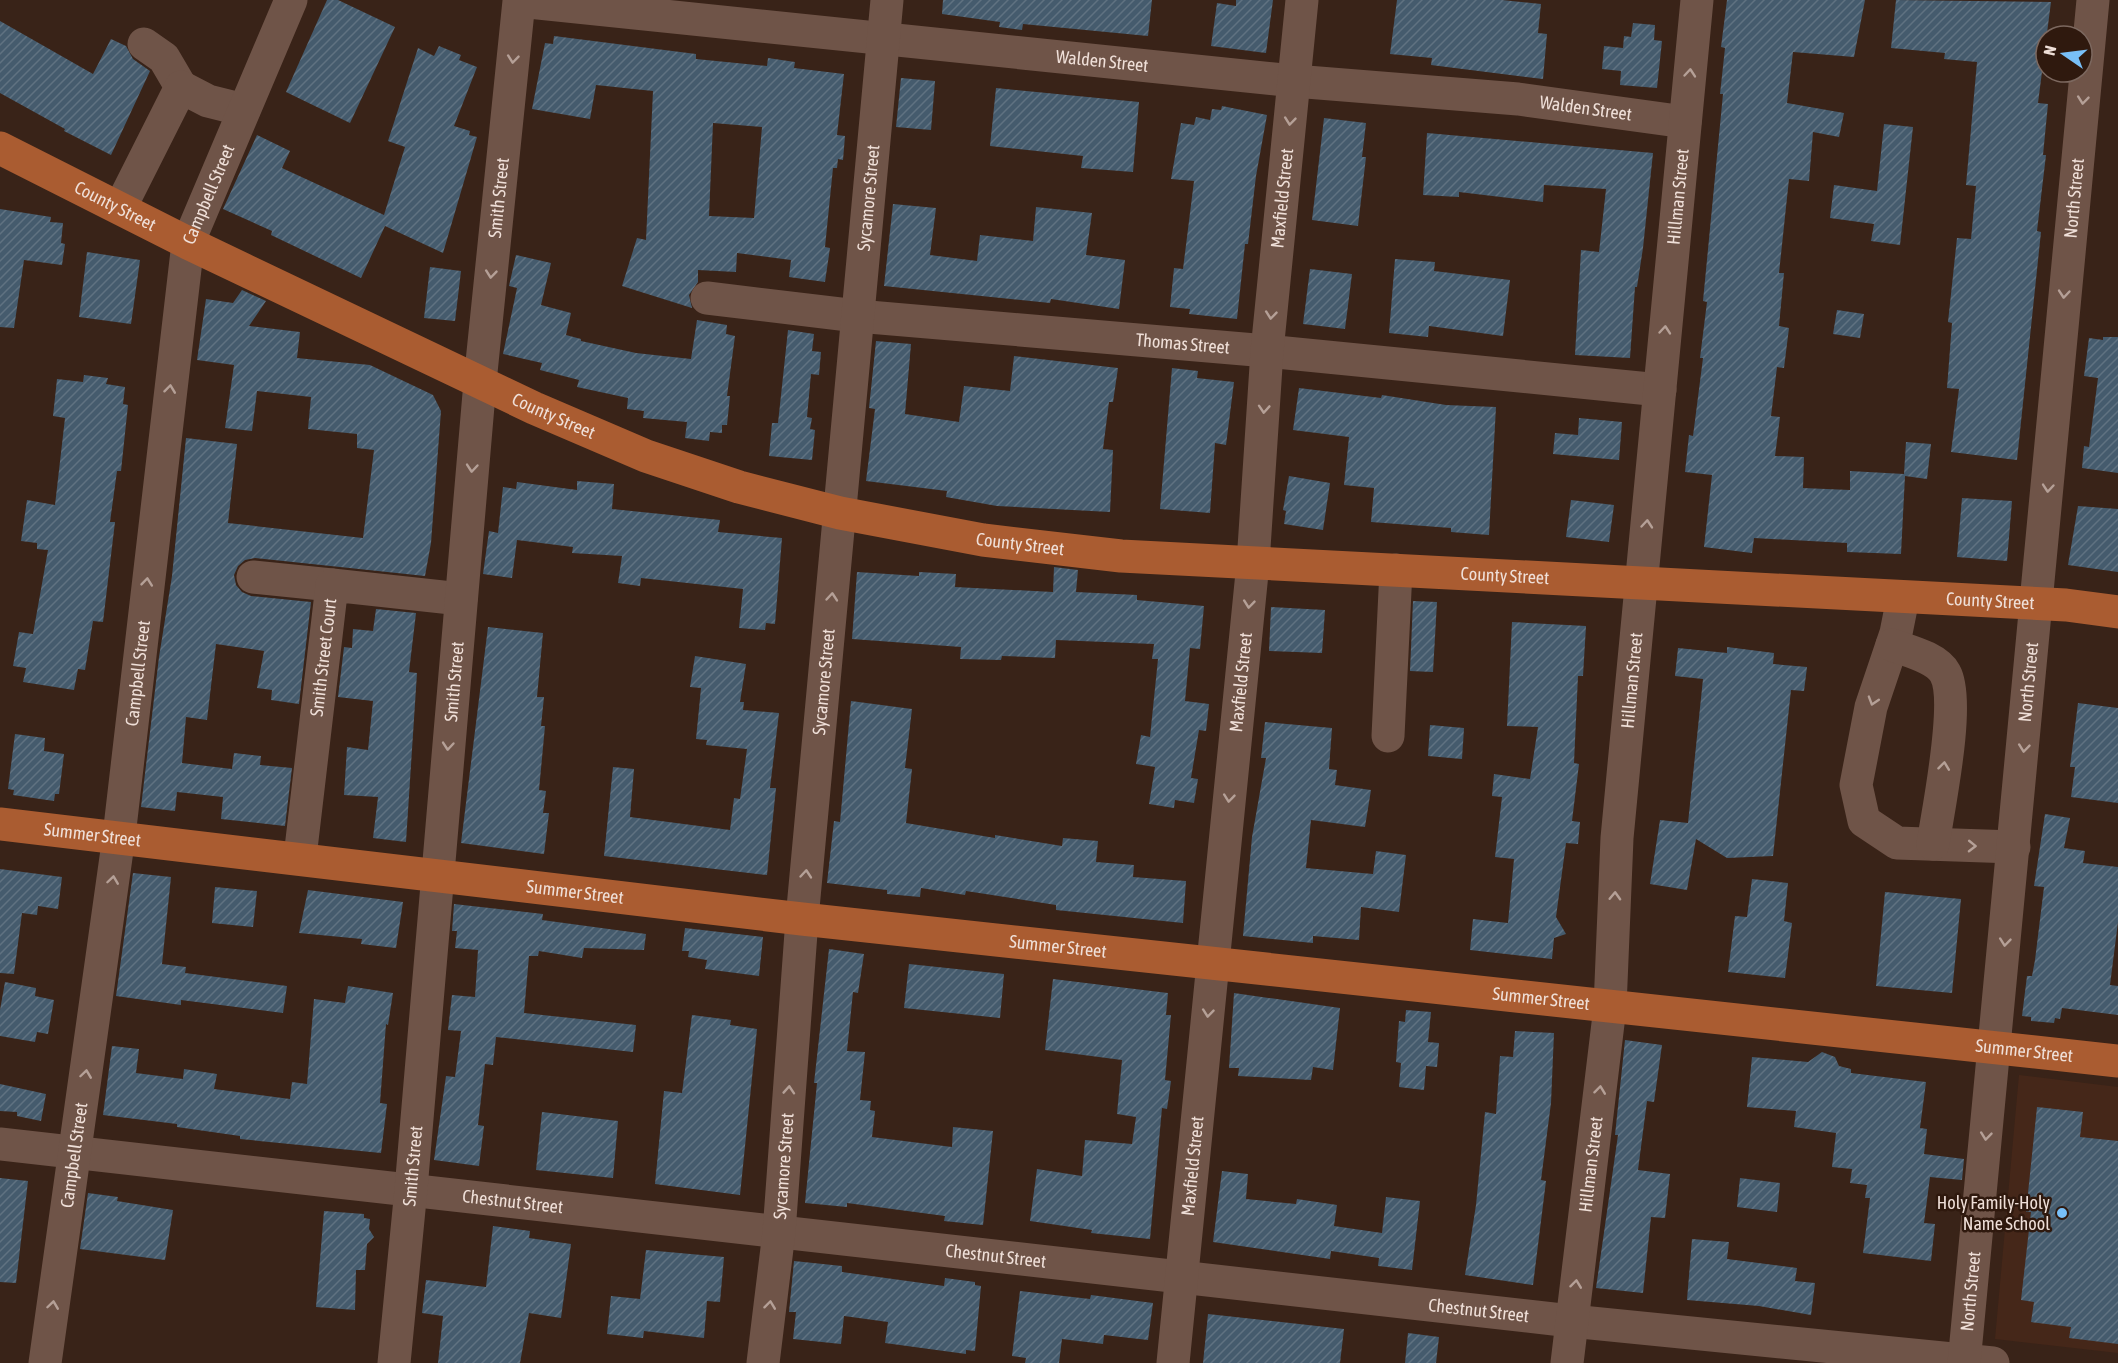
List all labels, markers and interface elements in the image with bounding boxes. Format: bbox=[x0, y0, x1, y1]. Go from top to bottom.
north arrow bbox=[2034, 24, 2094, 84]
text: N bbox=[2040, 44, 2059, 57]
street label: Walden Street bbox=[1055, 45, 1149, 76]
one-way arrow bbox=[507, 55, 520, 64]
one-way arrow bbox=[1683, 69, 1696, 78]
street label: Walden Street bbox=[1538, 91, 1633, 125]
one-way arrow bbox=[2077, 95, 2090, 105]
one-way arrow bbox=[1285, 116, 1297, 125]
street label: Campbell Street bbox=[178, 141, 239, 247]
street label: Sycamore Street bbox=[853, 144, 884, 252]
street label: Maxfield Street bbox=[1266, 147, 1297, 249]
street label: Hillman Street bbox=[1663, 148, 1693, 246]
street label: Smith Street bbox=[484, 157, 513, 239]
street label: North Street bbox=[2060, 157, 2088, 239]
street label: County Street bbox=[71, 176, 160, 235]
one-way arrow bbox=[485, 269, 498, 279]
one-way arrow bbox=[2058, 290, 2071, 299]
one-way arrow bbox=[1265, 310, 1278, 319]
one-way arrow bbox=[1658, 325, 1671, 334]
street label: Thomas Street bbox=[1135, 329, 1231, 358]
one-way arrow bbox=[163, 384, 175, 393]
street label: County Street bbox=[509, 388, 598, 443]
one-way arrow bbox=[1257, 405, 1270, 414]
one-way arrow bbox=[466, 464, 479, 473]
one-way arrow bbox=[2042, 484, 2055, 493]
one-way arrow bbox=[1640, 519, 1653, 529]
street label: County Street bbox=[974, 528, 1065, 559]
street label: County Street bbox=[1460, 563, 1550, 588]
one-way arrow bbox=[140, 578, 153, 587]
street label: County Street bbox=[1945, 588, 2035, 613]
one-way arrow bbox=[825, 592, 838, 601]
street label: Smith Street Court bbox=[306, 597, 340, 717]
one-way arrow bbox=[1243, 599, 1256, 608]
street label: Campbell Street bbox=[121, 619, 154, 727]
street label: Sycamore Street bbox=[808, 628, 839, 736]
street label: Maxfield Street bbox=[1225, 631, 1256, 733]
street label: Hillman Street bbox=[1617, 631, 1647, 729]
street label: Smith Street bbox=[440, 641, 468, 723]
street label: North Street bbox=[2014, 641, 2042, 723]
one-way arrow bbox=[1868, 695, 1881, 706]
one-way arrow bbox=[442, 741, 455, 751]
one-way arrow bbox=[2018, 743, 2031, 752]
one-way arrow bbox=[1938, 761, 1950, 770]
one-way arrow bbox=[1223, 793, 1236, 802]
street label: Summer Street bbox=[43, 818, 142, 851]
one-way arrow bbox=[1967, 840, 1976, 852]
one-way arrow bbox=[799, 870, 812, 879]
street label: Summer Street bbox=[525, 875, 625, 908]
one-way arrow bbox=[106, 876, 119, 885]
one-way arrow bbox=[1608, 892, 1621, 901]
street label: Summer Street bbox=[1008, 930, 1108, 962]
one-way arrow bbox=[1999, 937, 2012, 946]
street label: Summer Street bbox=[1491, 983, 1591, 1014]
one-way arrow bbox=[1202, 1008, 1214, 1017]
street label: Summer Street bbox=[1975, 1035, 2074, 1066]
one-way arrow bbox=[79, 1069, 91, 1078]
one-way arrow bbox=[782, 1085, 795, 1094]
one-way arrow bbox=[1593, 1086, 1606, 1095]
street label: Campbell Street bbox=[56, 1101, 91, 1209]
street label: Sycamore Street bbox=[769, 1112, 798, 1220]
street label: Maxfield Street bbox=[1177, 1115, 1208, 1217]
street label: Hillman Street bbox=[1574, 1115, 1607, 1213]
street label: Smith Street bbox=[398, 1125, 426, 1207]
one-way arrow bbox=[1980, 1131, 1993, 1140]
street label: Chestnut Street bbox=[461, 1185, 564, 1217]
place label: Holy Family-Holy Name School bbox=[1937, 1192, 2050, 1234]
marker: Holy Family-Holy Name School bbox=[2055, 1206, 2069, 1220]
street label: Chestnut Street bbox=[944, 1240, 1047, 1272]
street label: North Street bbox=[1956, 1250, 1985, 1332]
one-way arrow bbox=[1569, 1279, 1582, 1289]
street label: Chestnut Street bbox=[1427, 1294, 1530, 1326]
one-way arrow bbox=[46, 1300, 58, 1310]
one-way arrow bbox=[763, 1300, 776, 1309]

